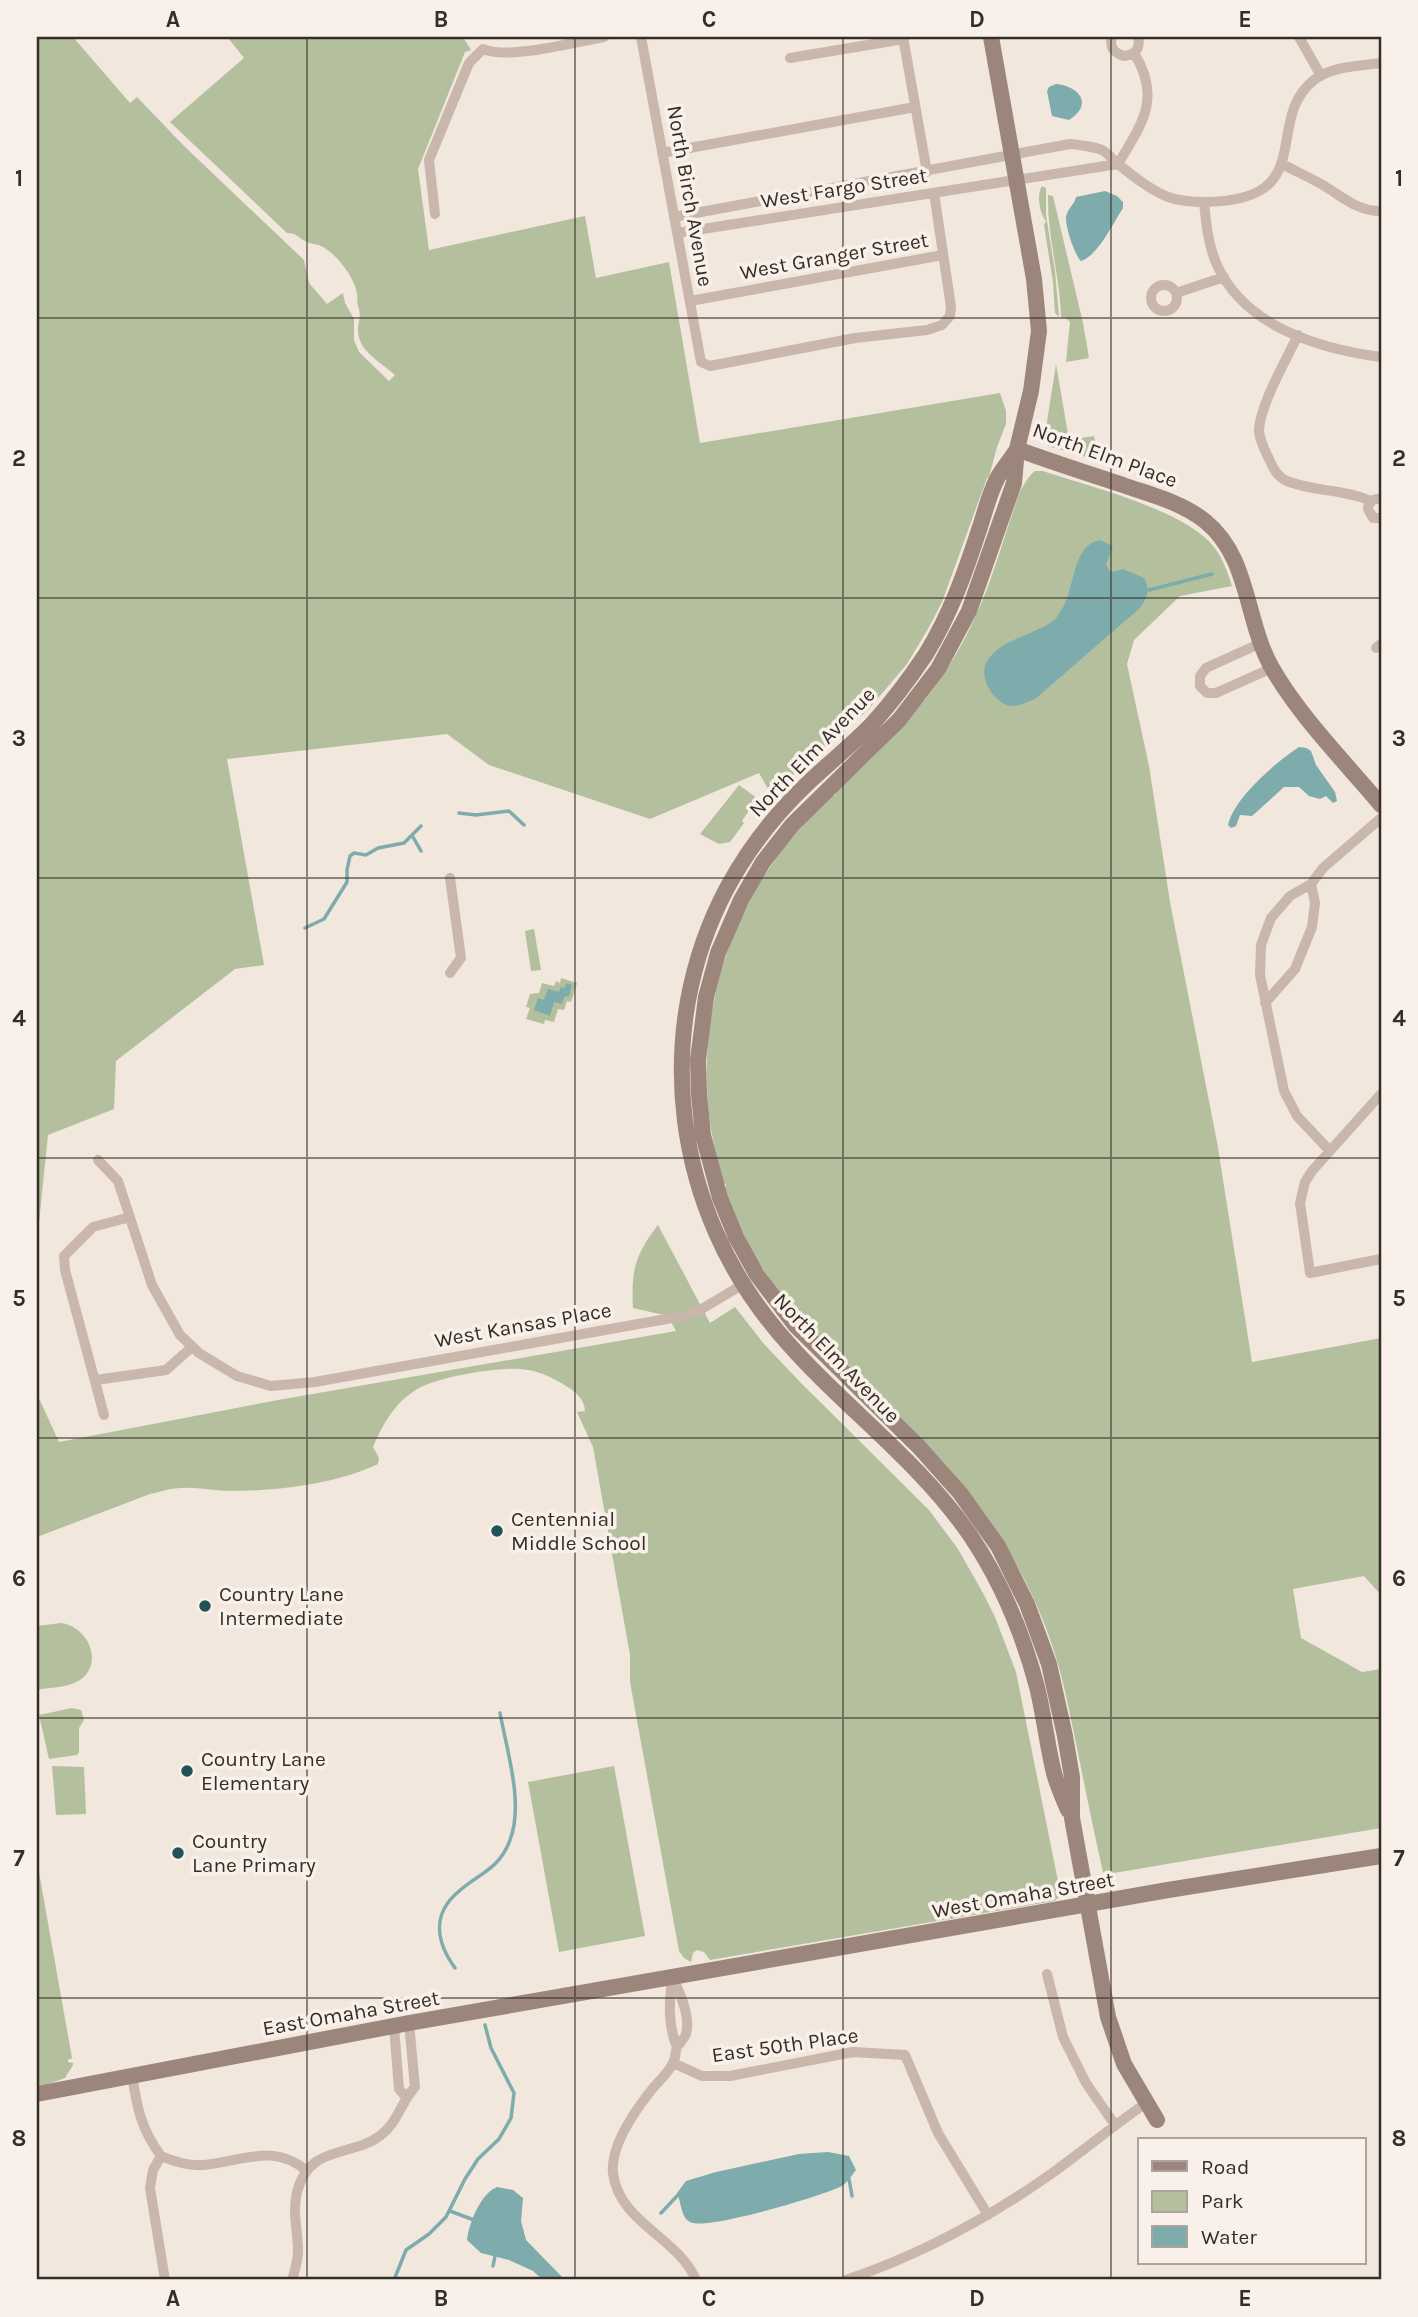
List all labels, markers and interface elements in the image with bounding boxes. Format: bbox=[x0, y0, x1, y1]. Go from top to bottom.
text: A bbox=[166, 6, 180, 33]
text: B bbox=[434, 6, 448, 33]
text: C bbox=[702, 6, 716, 33]
text: D bbox=[969, 6, 985, 33]
text: E bbox=[1238, 6, 1252, 33]
street label: North Birch Avenue bbox=[662, 104, 718, 288]
street label: West Fargo Street bbox=[759, 163, 929, 213]
text: 1 bbox=[15, 165, 23, 192]
text: 1 bbox=[1395, 165, 1403, 192]
street label: West Granger Street bbox=[738, 228, 930, 284]
street label: North Elm Place bbox=[1029, 418, 1181, 492]
text: 2 bbox=[12, 445, 26, 472]
text: 2 bbox=[1392, 445, 1406, 472]
street label: North Elm Avenue bbox=[744, 682, 880, 822]
text: 3 bbox=[12, 725, 26, 752]
text: 3 bbox=[1392, 725, 1406, 752]
text: 4 bbox=[12, 1005, 26, 1032]
text: 4 bbox=[1392, 1005, 1406, 1032]
text: 5 bbox=[12, 1285, 26, 1312]
text: 5 bbox=[1392, 1285, 1406, 1312]
street label: North Elm Avenue bbox=[769, 1288, 905, 1428]
street label: West Kansas Place bbox=[433, 1298, 613, 1352]
place label: Centennial Middle School bbox=[511, 1507, 647, 1555]
marker: Centennial Middle School bbox=[489, 1523, 505, 1539]
text: 6 bbox=[12, 1565, 26, 1592]
text: 6 bbox=[1392, 1565, 1406, 1592]
place label: Country Lane Intermediate bbox=[219, 1582, 344, 1630]
marker: Country Lane Intermediate bbox=[197, 1598, 213, 1614]
place label: Country Lane Elementary bbox=[201, 1747, 326, 1795]
marker: Country Lane Elementary bbox=[179, 1763, 195, 1779]
place label: Country Lane Primary bbox=[192, 1829, 316, 1877]
text: 7 bbox=[13, 1845, 25, 1872]
marker: Country Lane Primary bbox=[170, 1845, 186, 1861]
text: 7 bbox=[1393, 1845, 1405, 1872]
street label: West Omaha Street bbox=[930, 1867, 1116, 1923]
street label: East Omaha Street bbox=[261, 1986, 441, 2040]
street label: East 50th Place bbox=[710, 2023, 860, 2067]
text: 8 bbox=[12, 2125, 26, 2152]
text: 8 bbox=[1392, 2125, 1406, 2152]
legend bbox=[1138, 2138, 1366, 2264]
text: Road bbox=[1201, 2155, 1249, 2179]
text: Park bbox=[1201, 2189, 1244, 2213]
text: Water bbox=[1201, 2225, 1257, 2249]
text: A bbox=[166, 2285, 180, 2312]
text: B bbox=[434, 2285, 448, 2312]
text: C bbox=[702, 2285, 716, 2312]
text: D bbox=[969, 2285, 985, 2312]
text: E bbox=[1238, 2285, 1252, 2312]

